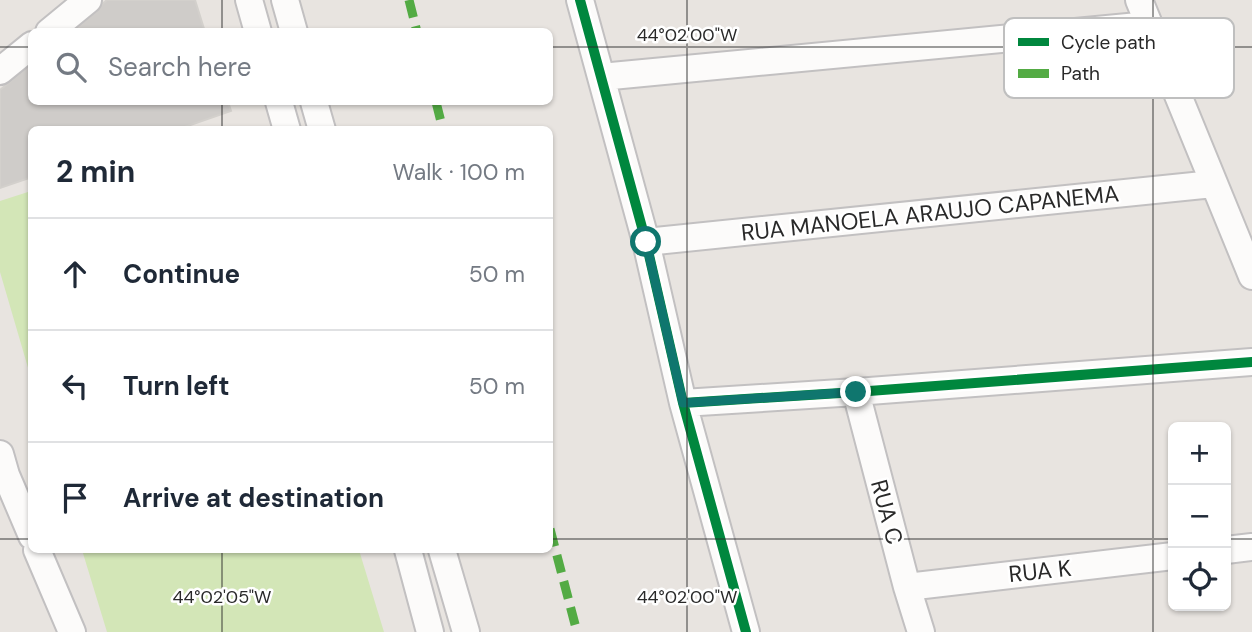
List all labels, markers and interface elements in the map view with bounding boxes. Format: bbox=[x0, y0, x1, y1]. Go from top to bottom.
legend bbox=[1004, 18, 1234, 98]
text: 44°02'00"W bbox=[637, 23, 737, 47]
search box bbox=[28, 28, 553, 105]
text: Cycle path bbox=[1061, 30, 1156, 55]
icon: search bbox=[52, 48, 90, 86]
text: Search here bbox=[108, 50, 251, 84]
text: Path bbox=[1061, 61, 1100, 86]
text: 2 min bbox=[56, 152, 135, 191]
text: Walk · 100 m bbox=[393, 157, 525, 187]
street label: RUA MANOELA ARAUJO CAPANEMA bbox=[740, 178, 1120, 248]
route start bbox=[630, 226, 661, 257]
icon: ahead bbox=[56, 255, 94, 293]
text: Continue bbox=[123, 257, 240, 291]
text: 50 m bbox=[469, 259, 525, 289]
icon: left bbox=[56, 367, 94, 405]
text: Turn left bbox=[123, 369, 230, 403]
text: 50 m bbox=[469, 371, 525, 401]
route end bbox=[840, 376, 871, 407]
map controls bbox=[1168, 422, 1231, 611]
button: + bbox=[1168, 422, 1231, 485]
street label: RUA C bbox=[864, 476, 910, 548]
icon: arrive bbox=[56, 479, 94, 517]
text: Arrive at destination bbox=[123, 481, 384, 515]
button: − bbox=[1168, 485, 1231, 548]
button: locate bbox=[1168, 548, 1231, 611]
street label: RUA K bbox=[1007, 553, 1073, 589]
text: 44°02'05"W bbox=[172, 585, 272, 609]
text: 44°02'00"W bbox=[637, 585, 737, 609]

